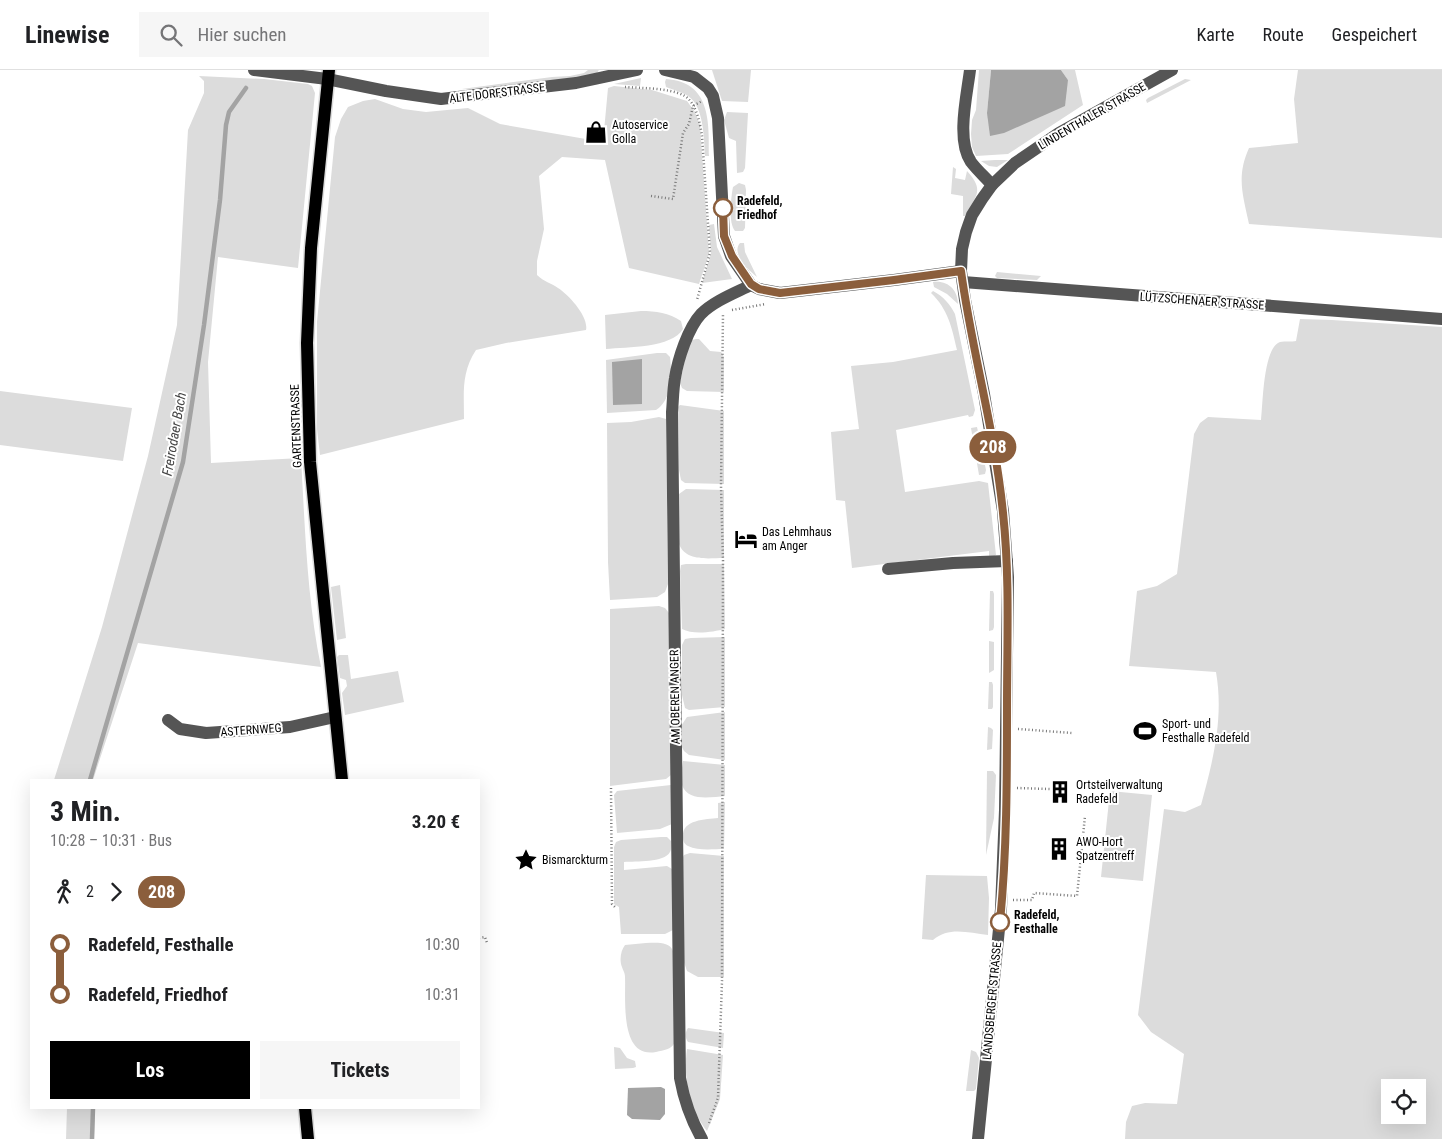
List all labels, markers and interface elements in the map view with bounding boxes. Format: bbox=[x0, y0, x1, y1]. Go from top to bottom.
search box bbox=[139, 12, 489, 57]
text: Linewise bbox=[25, 21, 109, 49]
icon: search bbox=[157, 21, 185, 49]
text: Hier suchen bbox=[197, 23, 287, 46]
text: Karte bbox=[1196, 24, 1235, 45]
text: Route bbox=[1263, 24, 1304, 45]
text: Gespeichert bbox=[1332, 24, 1417, 45]
street label: LINDENTHALER STRASSE bbox=[1036, 79, 1148, 153]
street label: ALTE DORFSTRASSE bbox=[448, 80, 546, 106]
place label: Autoservice Golla bbox=[612, 118, 668, 146]
shop icon: Autoservice Golla bbox=[583, 119, 609, 145]
place label: Radefeld, Friedhof bbox=[737, 194, 782, 222]
marker: Radefeld, Friedhof bbox=[713, 198, 733, 218]
street label: LÜTZSCHENAER STRASSE bbox=[1139, 289, 1265, 312]
street label: GARTENSTRASSE bbox=[288, 384, 304, 468]
water label: Freirodaer Bach bbox=[159, 391, 189, 477]
line badge: 208 bbox=[964, 431, 1022, 463]
text: 208 bbox=[979, 436, 1007, 457]
place label: Das Lehmhaus am Anger bbox=[762, 525, 832, 553]
hotel icon: Das Lehmhaus am Anger bbox=[733, 526, 759, 552]
street label: AM OBEREN ANGER bbox=[667, 649, 683, 745]
place label: Sport- und Festhalle Radefeld bbox=[1162, 717, 1249, 745]
sports icon: Sport- und Festhalle Radefeld bbox=[1132, 718, 1158, 744]
street label: ASTERNWEG bbox=[220, 721, 282, 739]
place label: Ortsteilverwaltung Radefeld bbox=[1076, 778, 1163, 806]
building icon: Ortsteilverwaltung Radefeld bbox=[1047, 779, 1073, 805]
text: 3 Min. bbox=[50, 795, 121, 828]
text: 3.20 € bbox=[412, 810, 460, 833]
text: 10:28 – 10:31 · Bus bbox=[50, 831, 172, 850]
place label: AWO-Hort Spatzentreff bbox=[1076, 835, 1135, 863]
building icon: AWO-Hort Spatzentreff bbox=[1046, 836, 1072, 862]
place icon: Bismarckturm bbox=[513, 847, 539, 873]
place label: Bismarckturm bbox=[542, 853, 608, 867]
icon: walk bbox=[50, 878, 78, 906]
icon: forward bbox=[102, 878, 130, 906]
text: 208 bbox=[148, 881, 175, 902]
text: 2 bbox=[86, 882, 94, 901]
place label: Radefeld, Festhalle bbox=[1014, 908, 1059, 936]
marker: Radefeld, Festhalle bbox=[990, 912, 1010, 932]
text: Radefeld, Festhalle bbox=[88, 933, 234, 956]
text: 10:30 bbox=[425, 935, 460, 954]
street label: LANDSBERGER STRASSE bbox=[980, 941, 1004, 1061]
text: Radefeld, Friedhof bbox=[88, 983, 228, 1006]
text: 10:31 bbox=[425, 985, 460, 1004]
button: Los bbox=[50, 1041, 250, 1099]
button: Tickets bbox=[260, 1041, 460, 1099]
map controls bbox=[1381, 1079, 1426, 1124]
button: locate bbox=[1381, 1079, 1426, 1124]

